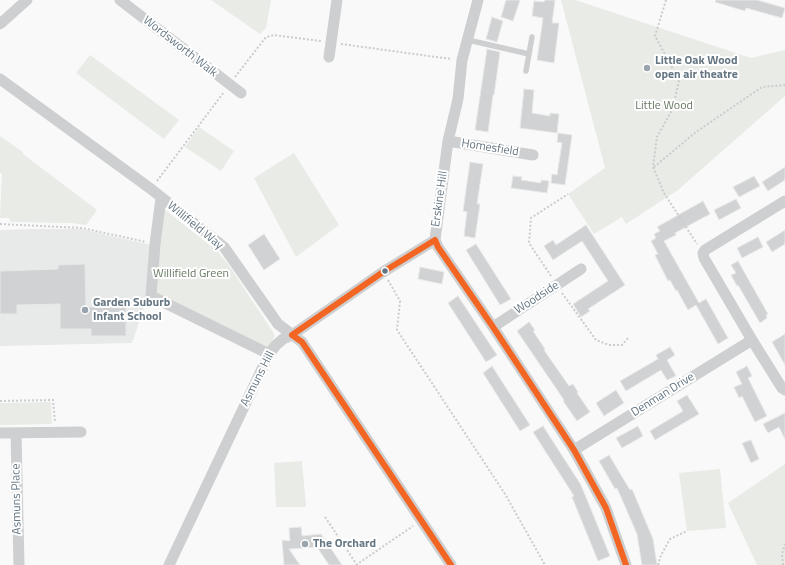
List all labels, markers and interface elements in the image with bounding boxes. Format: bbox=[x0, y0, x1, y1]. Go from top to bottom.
street label: Wordsworth Walk bbox=[140, 13, 220, 81]
place label: Little Oak Wood open air theatre bbox=[655, 54, 738, 82]
marker: Little Oak Wood open air theatre bbox=[642, 63, 652, 73]
park label: Little Wood bbox=[635, 99, 693, 113]
street label: Homesfield bbox=[460, 136, 520, 160]
street label: Erskine Hill bbox=[429, 170, 451, 228]
street label: Willifield Way bbox=[164, 199, 226, 253]
unlabelled marker bbox=[380, 266, 390, 276]
park label: Willifield Green bbox=[153, 267, 229, 281]
street label: Woodside bbox=[512, 278, 562, 318]
place label: Garden Suburb Infant School bbox=[93, 296, 170, 324]
marker: Garden Suburb Infant School bbox=[80, 305, 90, 315]
street label: Asmuns Hill bbox=[238, 349, 278, 409]
street label: Denman Drive bbox=[629, 370, 697, 420]
street label: Asmuns Place bbox=[9, 463, 25, 535]
place label: The Orchard bbox=[313, 537, 376, 551]
marker: The Orchard bbox=[300, 539, 310, 549]

